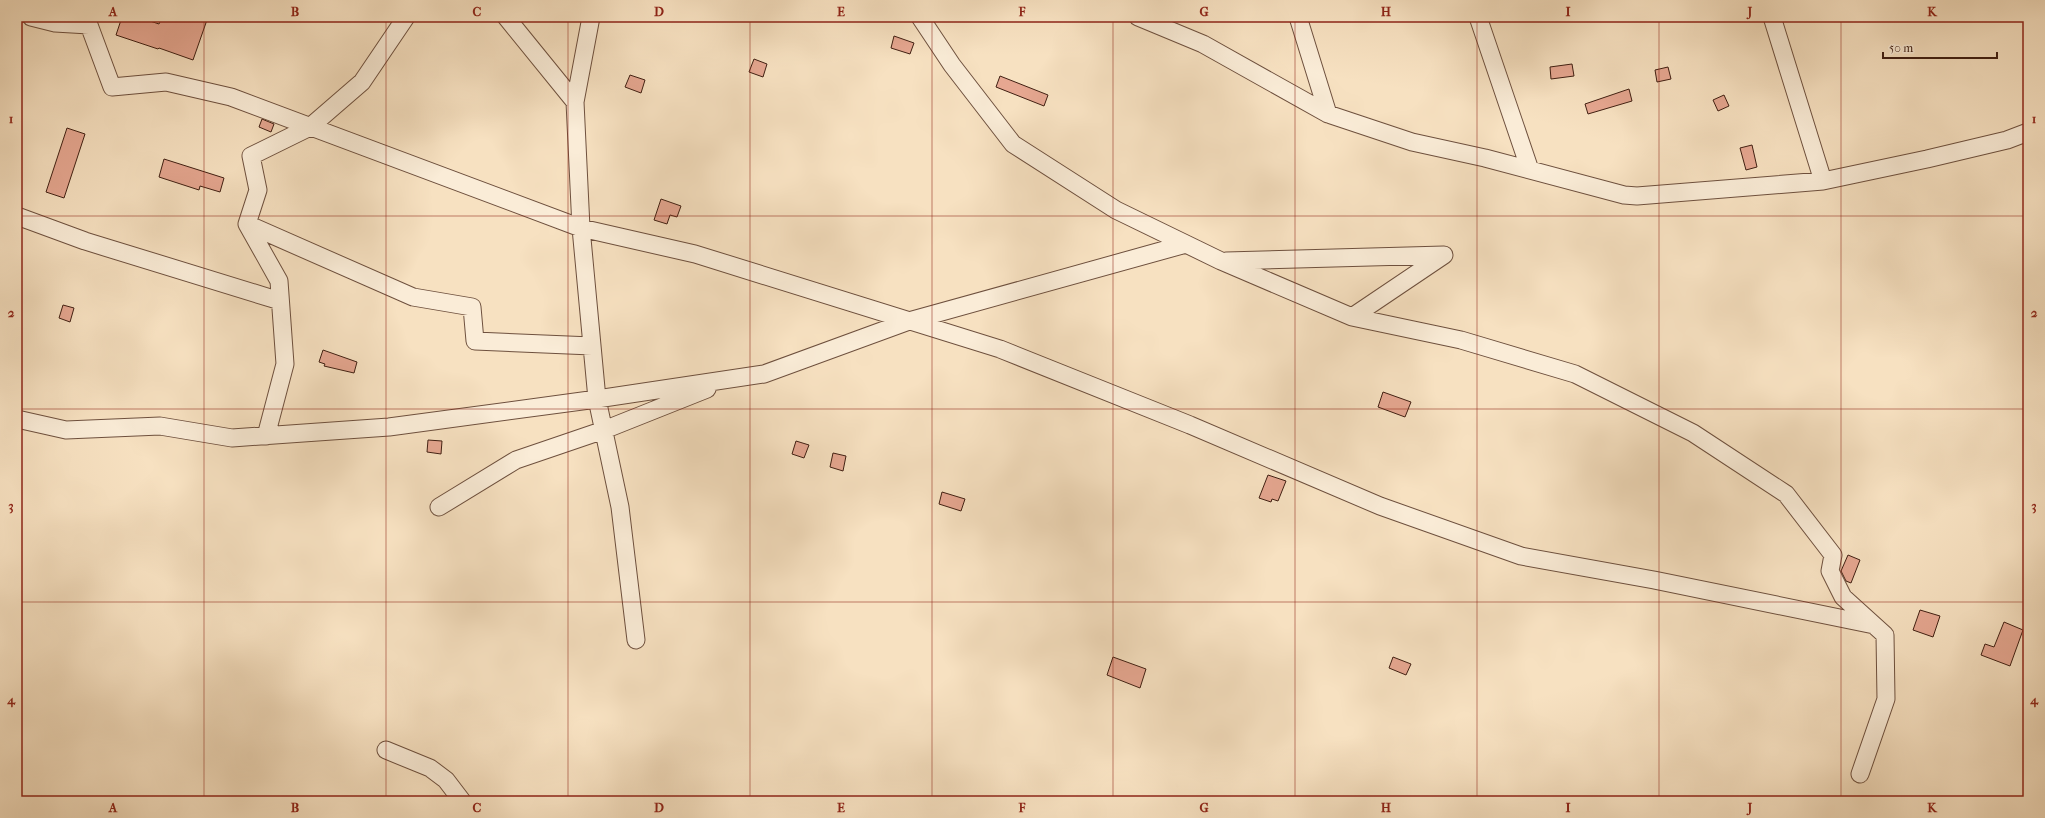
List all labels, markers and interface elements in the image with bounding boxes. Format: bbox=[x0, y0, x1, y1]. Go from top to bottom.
text: A bbox=[108, 4, 118, 19]
text: B bbox=[291, 4, 300, 19]
text: C bbox=[473, 4, 482, 19]
text: D bbox=[654, 4, 664, 19]
text: E bbox=[837, 4, 845, 19]
text: F bbox=[1018, 4, 1026, 19]
text: G bbox=[1199, 4, 1209, 19]
text: H bbox=[1381, 4, 1392, 19]
text: I bbox=[1565, 4, 1571, 19]
text: J bbox=[1746, 4, 1753, 20]
text: K bbox=[1927, 4, 1938, 19]
scale bar bbox=[1883, 34, 1997, 60]
text: 50 m bbox=[1889, 41, 1913, 55]
text: 1 bbox=[9, 111, 14, 126]
text: 1 bbox=[2032, 111, 2037, 126]
text: 2 bbox=[8, 305, 15, 320]
text: 2 bbox=[2031, 305, 2038, 320]
text: 3 bbox=[8, 498, 14, 514]
text: 3 bbox=[2031, 498, 2037, 514]
text: 4 bbox=[6, 692, 16, 708]
text: 4 bbox=[2029, 692, 2039, 708]
text: A bbox=[108, 800, 118, 815]
text: B bbox=[291, 800, 300, 815]
text: C bbox=[473, 800, 482, 815]
text: D bbox=[654, 800, 664, 815]
text: E bbox=[837, 800, 845, 815]
text: F bbox=[1018, 800, 1026, 815]
text: G bbox=[1199, 800, 1209, 815]
text: H bbox=[1381, 800, 1392, 815]
text: I bbox=[1565, 800, 1571, 815]
text: J bbox=[1746, 800, 1753, 816]
text: K bbox=[1927, 800, 1938, 815]

